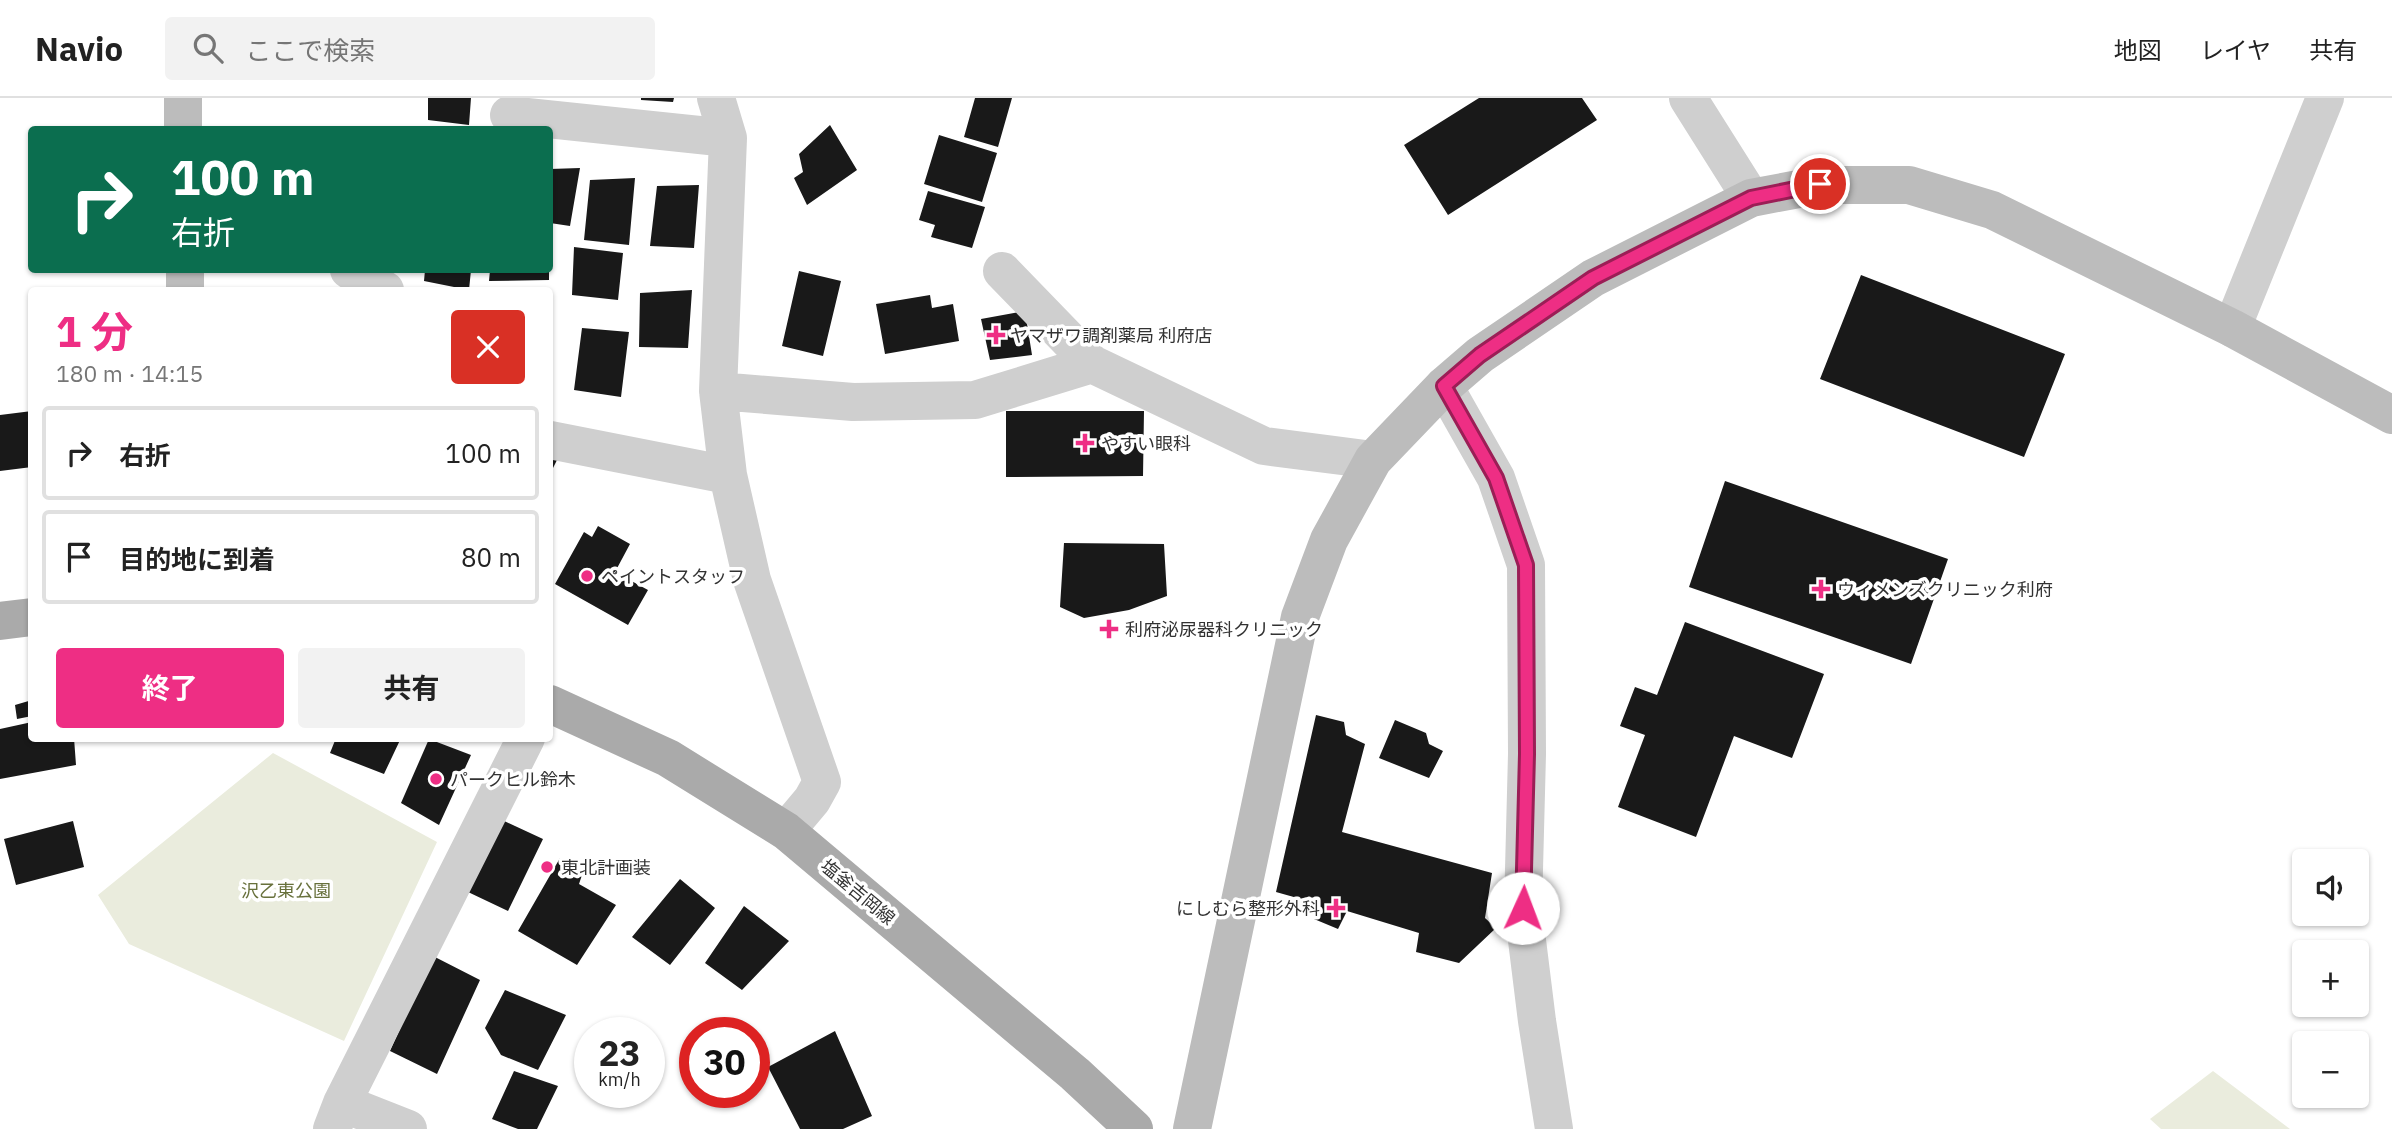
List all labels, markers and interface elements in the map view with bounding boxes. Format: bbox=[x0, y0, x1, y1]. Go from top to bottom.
search box bbox=[165, 17, 655, 80]
text: Navio bbox=[35, 27, 123, 70]
icon: search bbox=[189, 29, 227, 67]
text: ここで検索 bbox=[245, 33, 375, 67]
text: 地図 bbox=[2114, 34, 2162, 66]
text: レイヤ bbox=[2200, 34, 2271, 66]
text: 共有 bbox=[2309, 34, 2357, 66]
text: 100 m bbox=[171, 145, 315, 208]
icon: right bbox=[56, 154, 147, 245]
pin bbox=[1790, 154, 1850, 214]
icon: arrive bbox=[1801, 165, 1839, 203]
text: 右折 bbox=[171, 211, 235, 253]
text: 1 分 bbox=[56, 304, 133, 359]
button: close bbox=[451, 310, 525, 384]
place label: ヤマザワ調剤薬局 利府店 bbox=[1010, 324, 1212, 347]
marker: ヤマザワ調剤薬局 利府店 bbox=[988, 327, 1004, 343]
text: 180 m · 14:15 bbox=[56, 358, 203, 388]
place label: やすい眼科 bbox=[1101, 432, 1191, 455]
marker: やすい眼科 bbox=[1075, 433, 1095, 453]
icon: right bbox=[60, 434, 98, 472]
text: 100 m bbox=[445, 436, 521, 470]
text: 右折 bbox=[119, 438, 171, 472]
icon: arrive bbox=[60, 538, 98, 576]
text: 80 m bbox=[461, 540, 521, 574]
text: 目的地に到着 bbox=[119, 542, 275, 576]
place label: ペイントスタッフ bbox=[601, 565, 745, 588]
marker: ペイントスタッフ bbox=[579, 568, 595, 584]
place label: ウィメンズクリニック利府 bbox=[1837, 578, 2053, 601]
marker: ウィメンズクリニック利府 bbox=[1811, 579, 1831, 599]
place label: 利府泌尿器科クリニック bbox=[1125, 618, 1323, 641]
marker: 利府泌尿器科クリニック bbox=[1099, 619, 1119, 639]
button: 終了 bbox=[56, 648, 284, 728]
button: 共有 bbox=[298, 648, 525, 728]
place label: パークヒル鈴木 bbox=[450, 768, 576, 791]
marker: パークヒル鈴木 bbox=[428, 771, 444, 787]
map controls bbox=[2292, 849, 2369, 1108]
button: sound bbox=[2292, 849, 2369, 926]
street label: 塩釜吉岡線 bbox=[816, 854, 900, 930]
place label: 東北計画装 bbox=[561, 856, 651, 879]
marker: 東北計画装 bbox=[539, 859, 555, 875]
position arrow bbox=[1486, 871, 1560, 945]
park label: 沢乙東公園 bbox=[241, 879, 331, 902]
place label: にしむら整形外科 bbox=[1176, 897, 1320, 920]
marker: にしむら整形外科 bbox=[1326, 898, 1346, 918]
button: + bbox=[2292, 940, 2369, 1017]
speed limit sign: 30 bbox=[679, 1017, 770, 1108]
text: 23 bbox=[598, 1030, 641, 1076]
button: − bbox=[2292, 1031, 2369, 1108]
text: km/h bbox=[598, 1068, 641, 1091]

